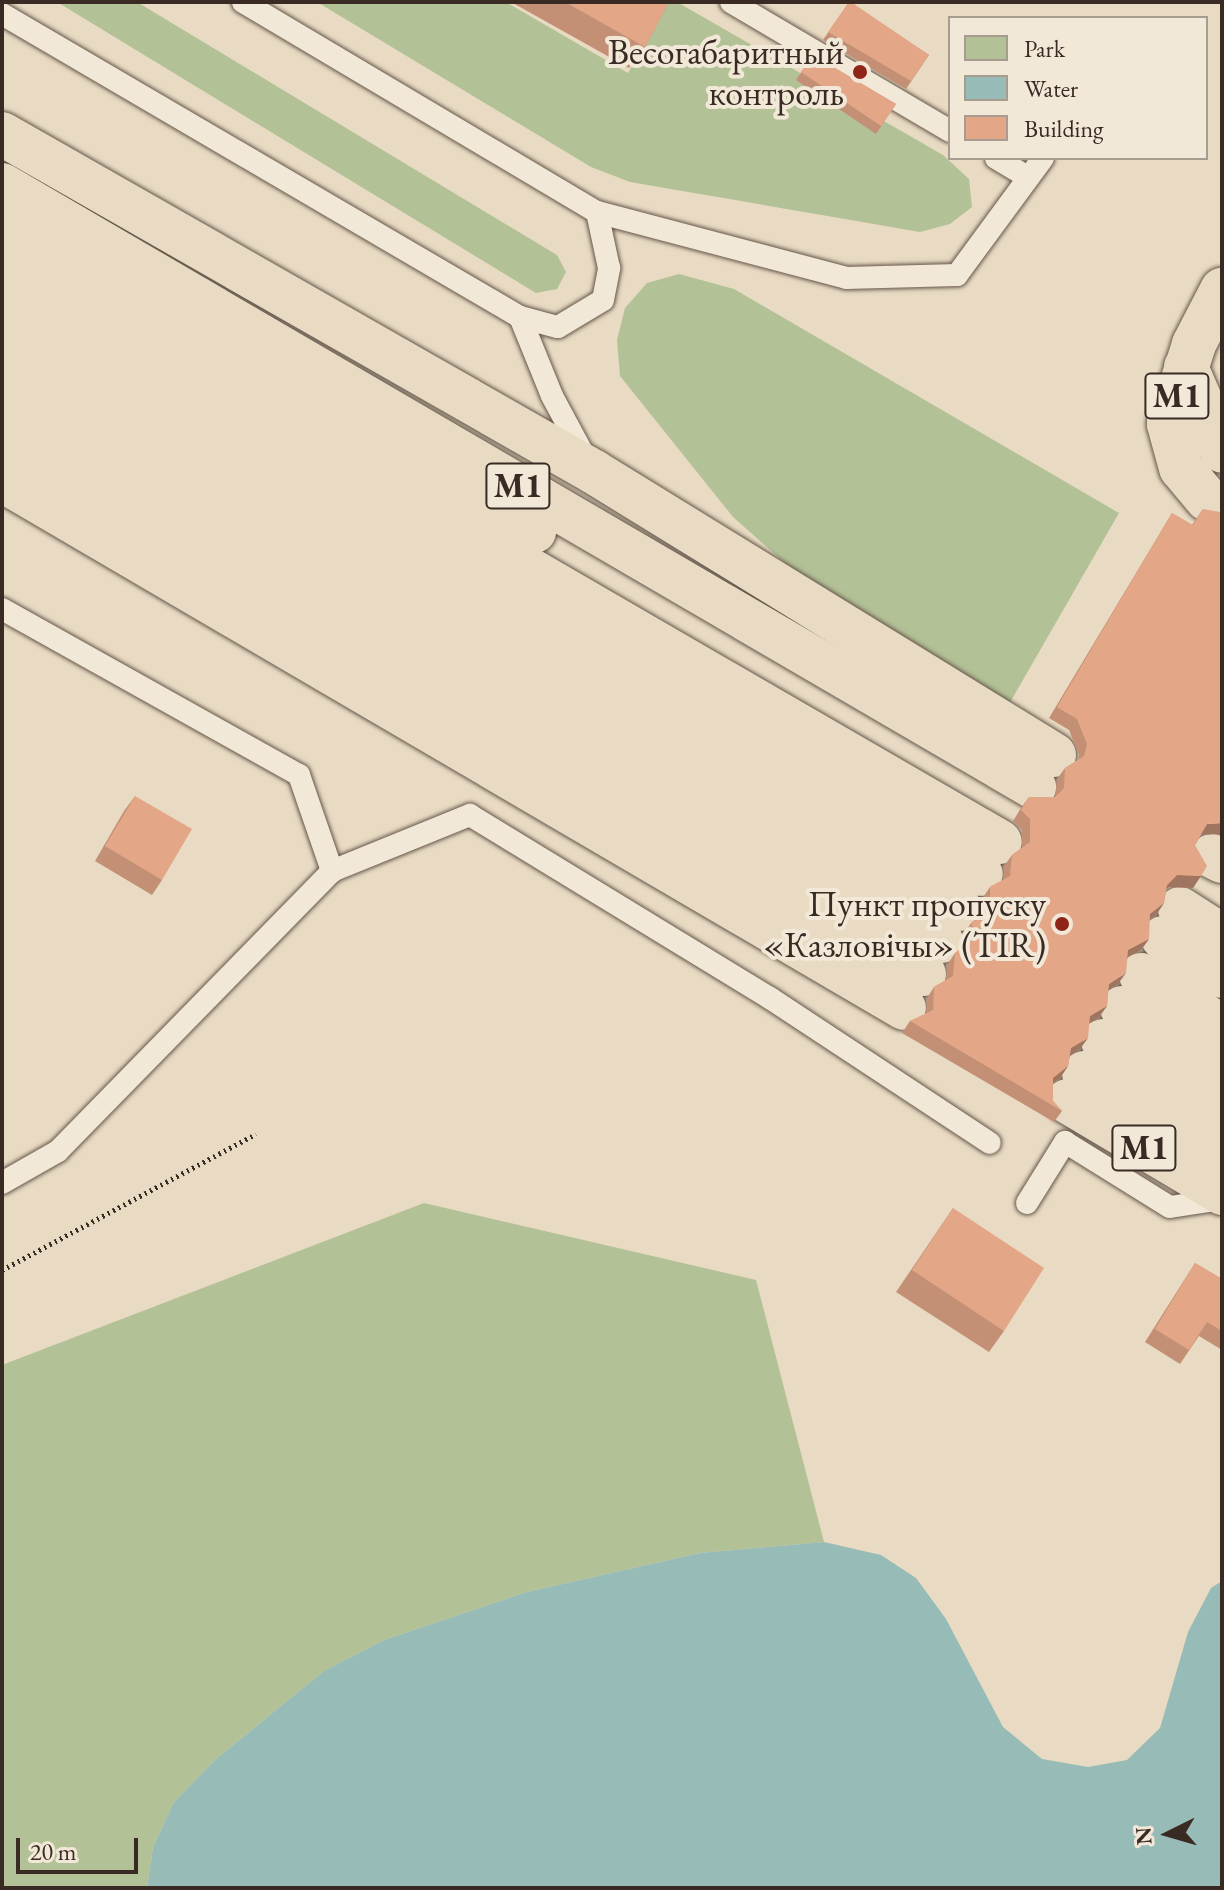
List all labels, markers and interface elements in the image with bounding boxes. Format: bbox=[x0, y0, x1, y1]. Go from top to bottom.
legend bbox=[948, 16, 1208, 160]
place label: Весогабаритный контроль bbox=[608, 29, 844, 114]
text: Park bbox=[1024, 33, 1065, 64]
marker: Весогабаритный контроль bbox=[851, 63, 869, 81]
text: Water bbox=[1024, 73, 1078, 104]
text: Building bbox=[1024, 113, 1104, 144]
road number: М1 bbox=[1143, 366, 1211, 426]
road number: М1 bbox=[484, 456, 552, 516]
place label: Пункт пропуску «Казловічы» (TIR) bbox=[763, 881, 1046, 966]
marker: Пункт пропуску «Казловічы» (TIR) bbox=[1053, 915, 1071, 933]
road number: М1 bbox=[1110, 1118, 1178, 1178]
north arrow bbox=[1128, 1794, 1208, 1874]
scale bar bbox=[20, 1822, 142, 1872]
text: N bbox=[1128, 1826, 1159, 1846]
text: 20 m bbox=[30, 1836, 77, 1867]

